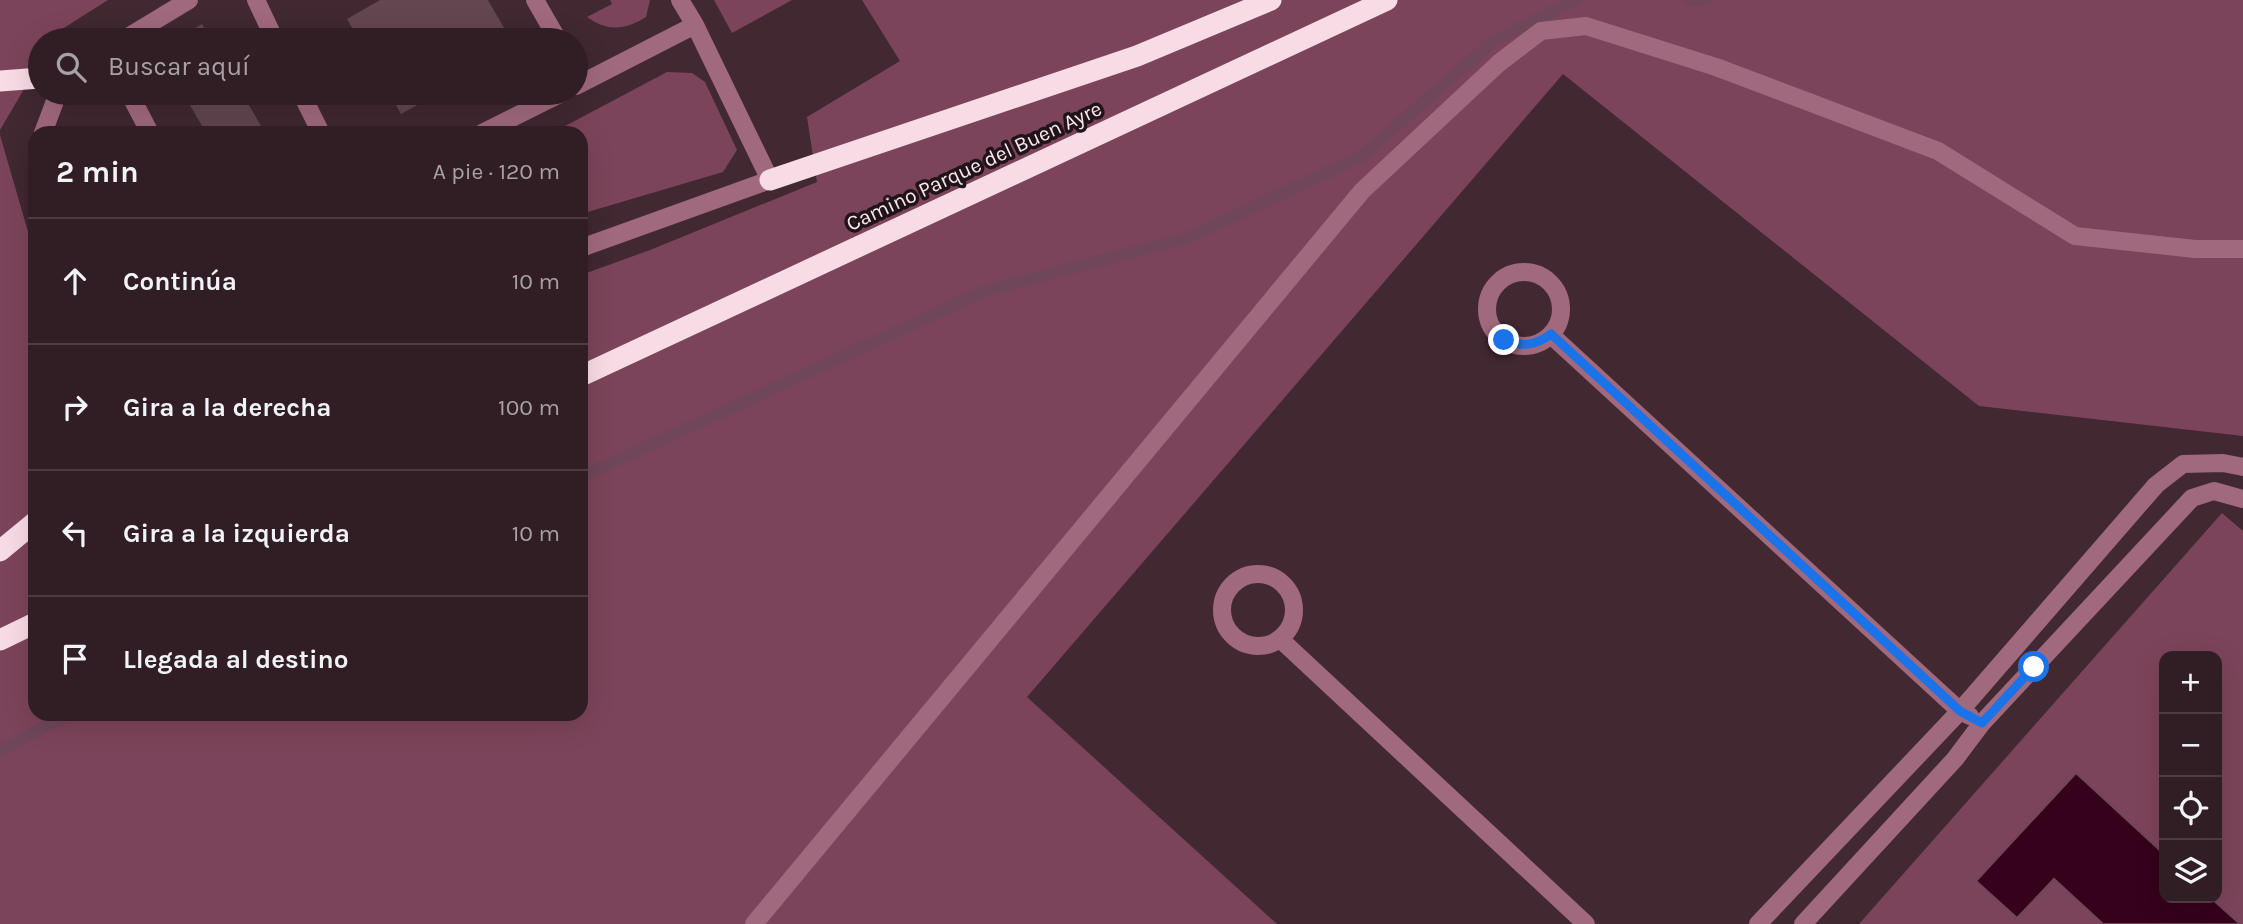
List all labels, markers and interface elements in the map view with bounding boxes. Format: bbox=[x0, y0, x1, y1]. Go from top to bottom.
search box bbox=[28, 28, 588, 105]
icon: search bbox=[52, 48, 90, 86]
text: Buscar aquí bbox=[108, 51, 250, 82]
street label: Camino Parque del Buen Ayre bbox=[843, 96, 1105, 236]
text: 2 min bbox=[56, 154, 139, 190]
text: A pie · 120 m bbox=[433, 158, 560, 185]
icon: ahead bbox=[56, 262, 94, 300]
text: Continúa bbox=[123, 266, 237, 297]
text: 10 m bbox=[512, 268, 560, 295]
route end bbox=[1488, 324, 1519, 355]
icon: right bbox=[56, 388, 94, 426]
text: Gira a la derecha bbox=[123, 392, 332, 423]
text: 100 m bbox=[498, 394, 560, 421]
icon: left bbox=[56, 514, 94, 552]
text: Gira a la izquierda bbox=[123, 518, 350, 549]
text: 10 m bbox=[512, 520, 560, 547]
icon: arrive bbox=[56, 640, 94, 678]
text: Llegada al destino bbox=[123, 644, 349, 675]
route start bbox=[2018, 651, 2049, 682]
map controls bbox=[2159, 651, 2222, 903]
button: + bbox=[2159, 651, 2222, 714]
button: − bbox=[2159, 714, 2222, 777]
button: locate bbox=[2159, 777, 2222, 840]
button: layers bbox=[2159, 840, 2222, 903]

